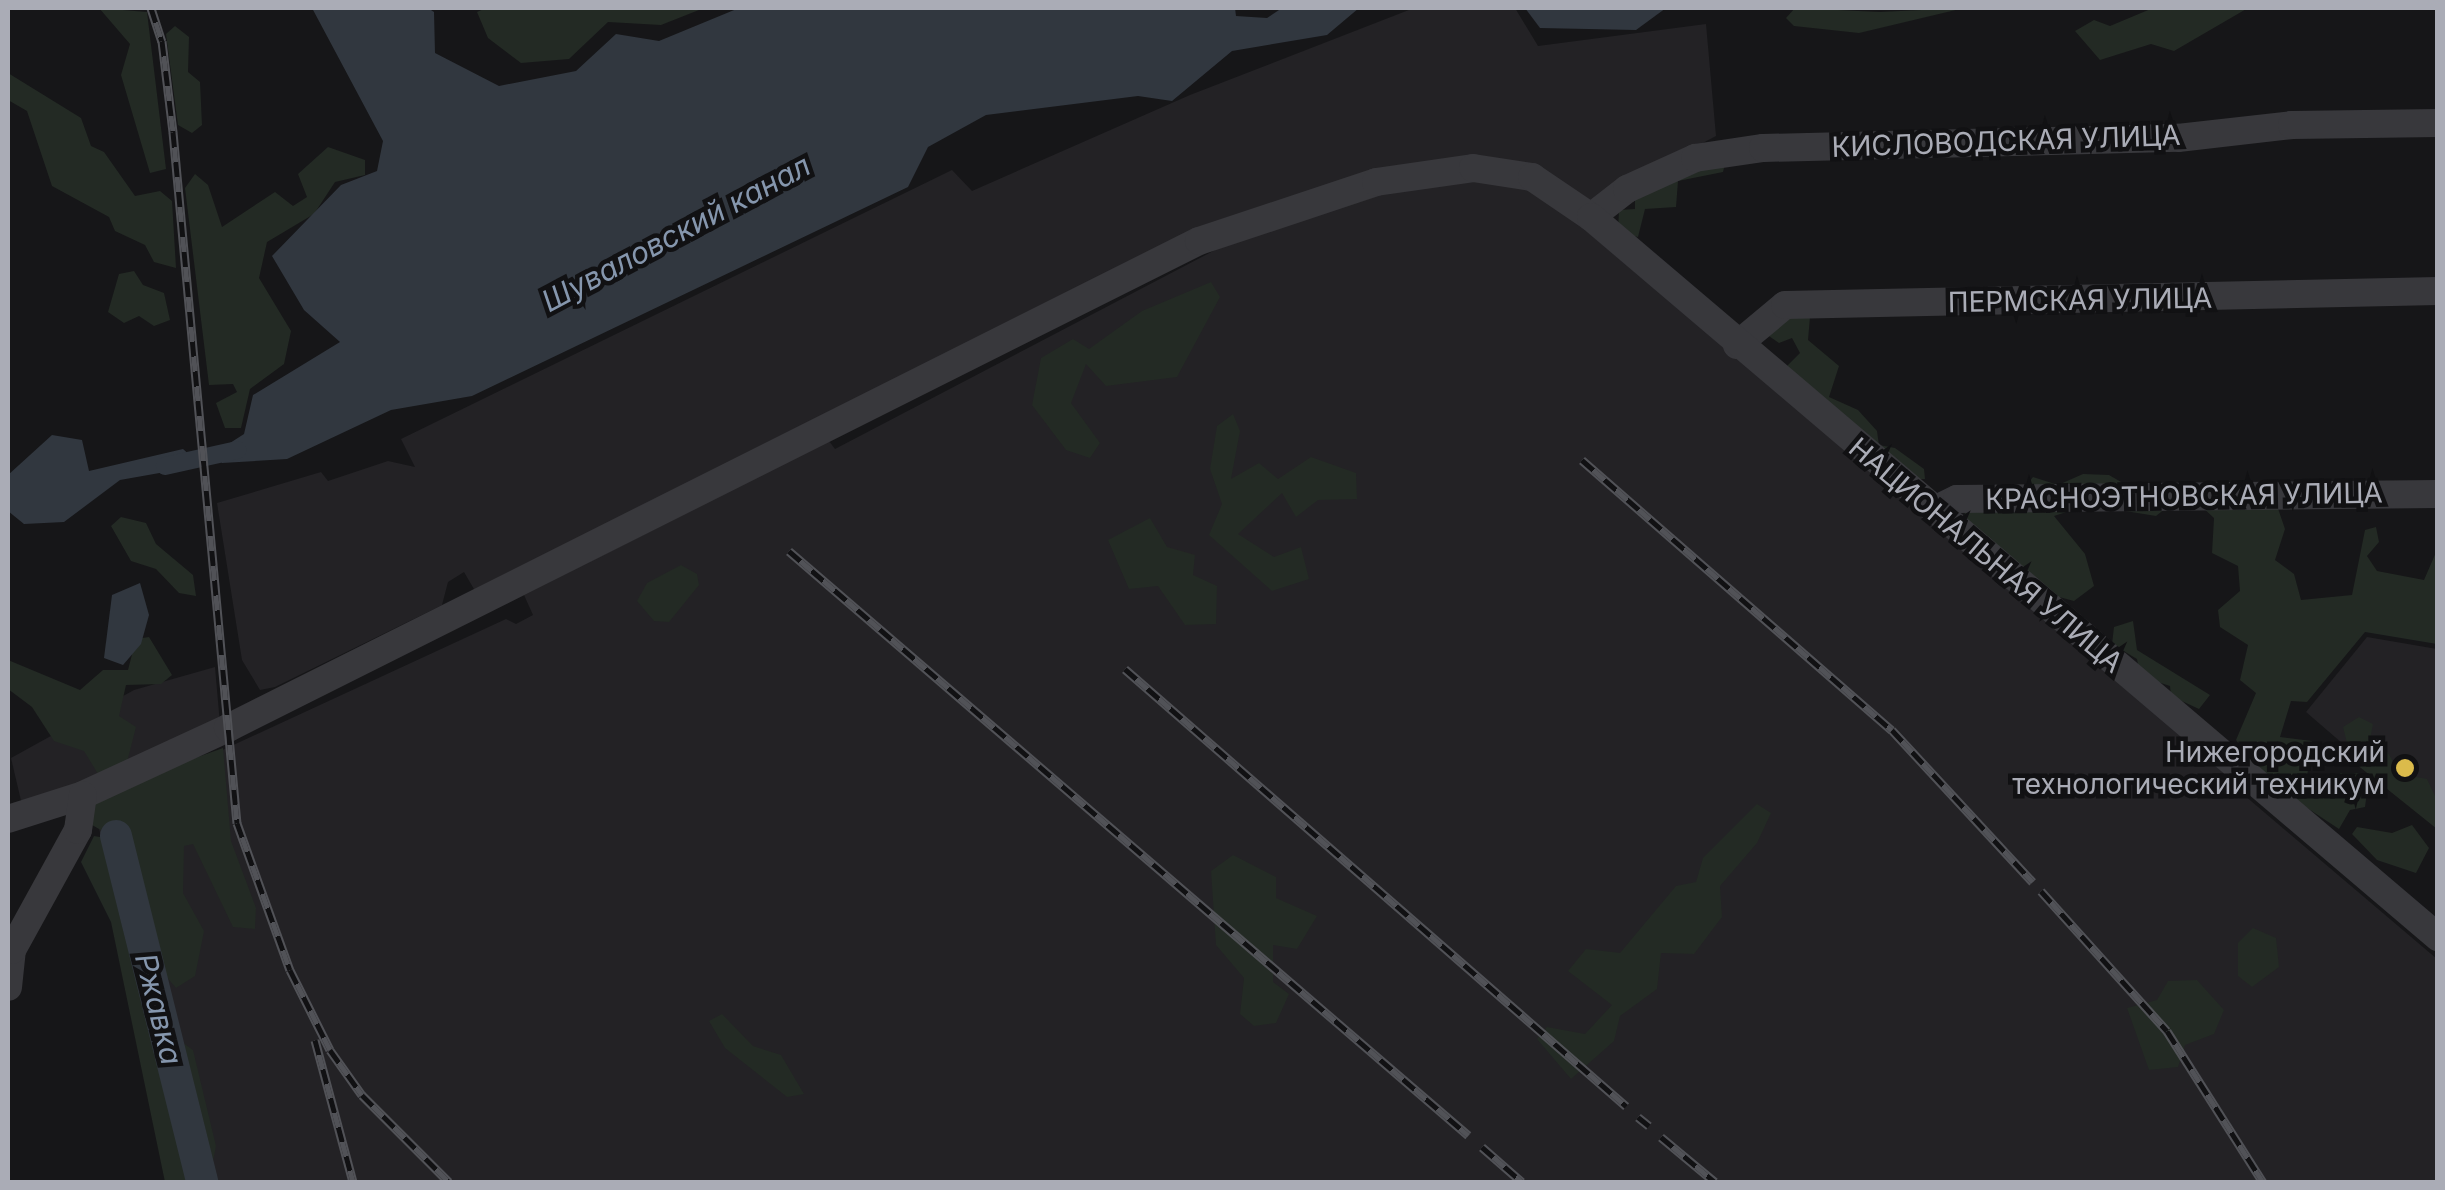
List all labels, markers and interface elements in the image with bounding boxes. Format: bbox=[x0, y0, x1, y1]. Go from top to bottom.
street label: КИСЛОВОДСКАЯ УЛИЦА bbox=[1831, 118, 2181, 164]
water label: Шуваловский канал bbox=[536, 147, 816, 319]
street label: ПЕРМСКАЯ УЛИЦА bbox=[1948, 281, 2212, 319]
street label: НАЦИОНАЛЬНАЯ УЛИЦА bbox=[1842, 431, 2130, 679]
street label: КРАСНОЭТНОВСКАЯ УЛИЦА bbox=[1985, 476, 2383, 516]
place label: Нижегородский технологический техникум bbox=[2012, 735, 2385, 801]
marker: Нижегородский технологический техникум bbox=[2394, 757, 2416, 779]
water label: Ржавка bbox=[128, 950, 190, 1068]

